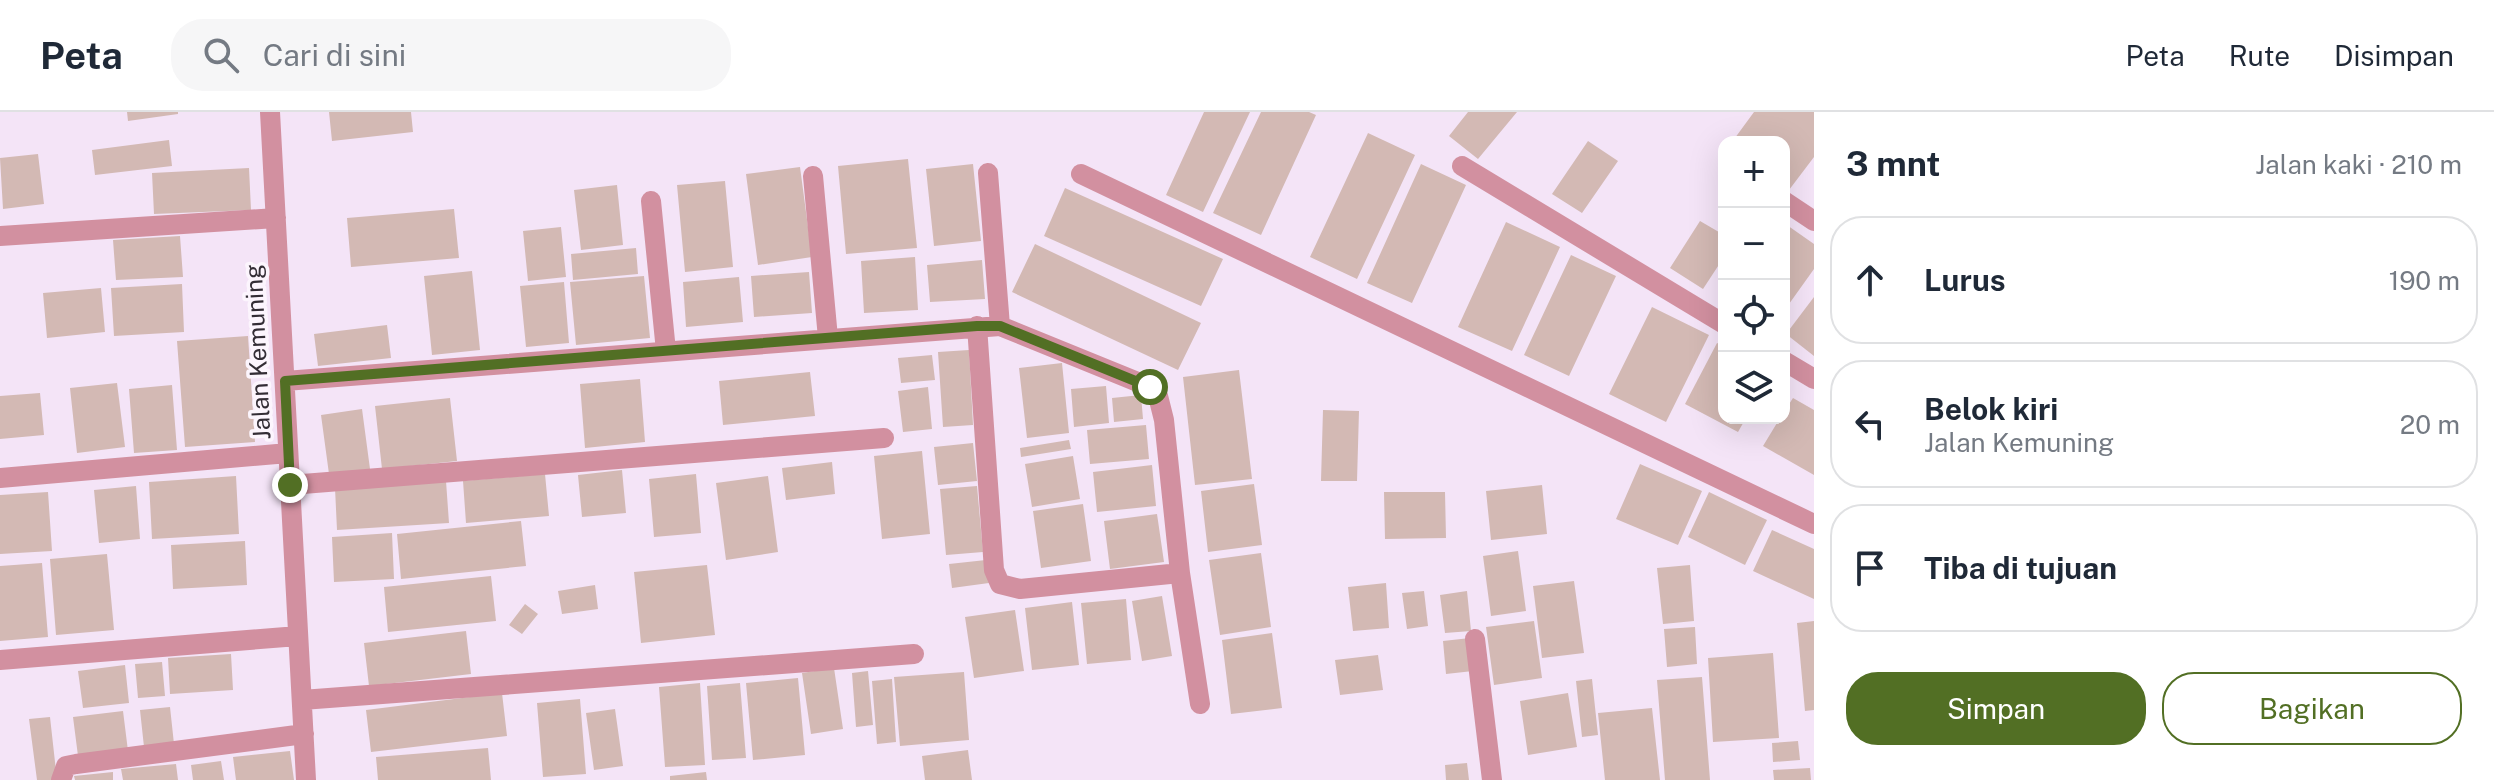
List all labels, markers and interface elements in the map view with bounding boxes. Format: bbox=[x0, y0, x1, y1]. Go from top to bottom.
search box bbox=[171, 19, 731, 91]
text: Peta bbox=[40, 33, 123, 78]
icon: search bbox=[199, 33, 243, 77]
text: Cari di sini bbox=[263, 37, 406, 73]
text: Peta bbox=[2126, 39, 2185, 72]
text: Rute bbox=[2229, 39, 2290, 72]
text: Disimpan bbox=[2334, 39, 2454, 72]
map controls bbox=[1718, 136, 1790, 424]
button: + bbox=[1718, 136, 1790, 208]
text: 3 mnt bbox=[1846, 144, 1940, 184]
text: Jalan kaki · 210 m bbox=[2255, 149, 2462, 180]
button: − bbox=[1718, 208, 1790, 280]
icon: ahead bbox=[1848, 258, 1892, 302]
text: Lurus bbox=[1924, 262, 2006, 298]
street label: Jalan Kemuning bbox=[238, 264, 276, 440]
text: 190 m bbox=[2389, 265, 2460, 296]
button: locate bbox=[1718, 280, 1790, 352]
button: layers bbox=[1718, 352, 1790, 424]
route start bbox=[1132, 369, 1168, 405]
text: Belok kiri bbox=[1924, 391, 2058, 427]
icon: left bbox=[1848, 402, 1892, 446]
text: 20 m bbox=[2400, 409, 2460, 440]
text: Jalan Kemuning bbox=[1924, 427, 2114, 458]
route end bbox=[272, 467, 308, 503]
icon: arrive bbox=[1848, 546, 1892, 590]
text: Tiba di tujuan bbox=[1924, 550, 2117, 586]
button: Simpan bbox=[1846, 672, 2146, 745]
button: Bagikan bbox=[2162, 672, 2462, 745]

